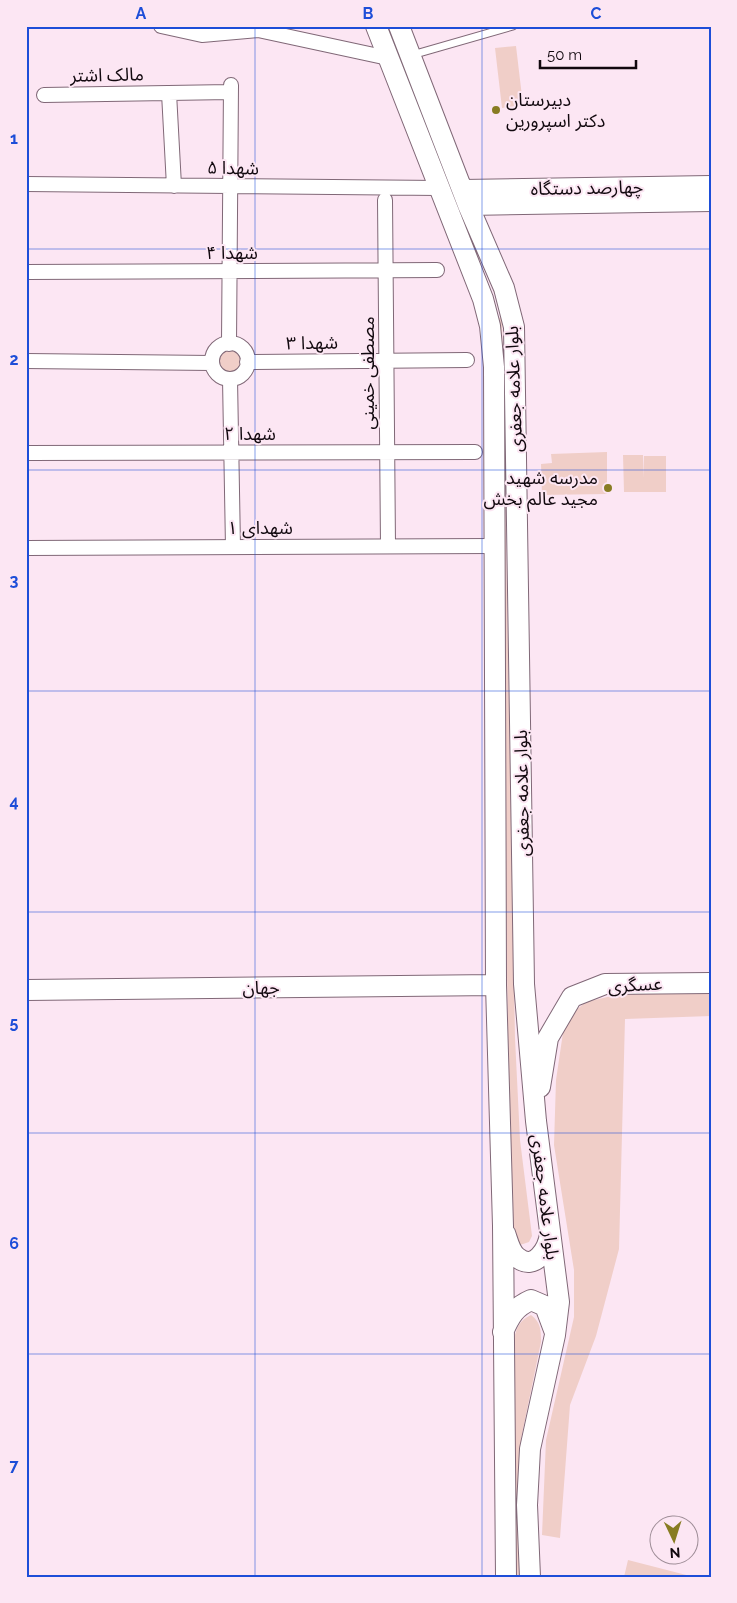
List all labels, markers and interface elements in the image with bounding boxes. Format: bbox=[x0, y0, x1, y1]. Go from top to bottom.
text: A bbox=[136, 4, 147, 23]
text: B bbox=[363, 4, 374, 23]
text: C bbox=[591, 4, 602, 23]
scale bar bbox=[540, 38, 636, 70]
text: 50 m bbox=[547, 46, 582, 64]
street label: مالک اشتر bbox=[69, 63, 144, 87]
place label: دبیرستان دکتر اسپرورین bbox=[506, 89, 605, 132]
marker: دبیرستان دکتر اسپرورین bbox=[490, 104, 502, 116]
text: 1 bbox=[10, 129, 18, 148]
street label: شهدا ۵ bbox=[207, 157, 259, 178]
street label: چهارصد دستگاه bbox=[531, 176, 643, 200]
street label: شهدا ۴ bbox=[206, 242, 258, 263]
street label: مصطفی خمینی bbox=[357, 316, 379, 430]
street label: بلوار علامه جعفری bbox=[501, 325, 527, 453]
street label: شهدا ۳ bbox=[286, 332, 338, 353]
text: 2 bbox=[9, 350, 19, 369]
street label: شهدا ۲ bbox=[224, 423, 276, 444]
place label: مدرسه شهید مجید عالم بخش bbox=[483, 467, 598, 512]
marker: مدرسه شهید مجید عالم بخش bbox=[602, 482, 614, 494]
street label: شهدای ۱ bbox=[227, 517, 293, 539]
text: 3 bbox=[10, 571, 19, 590]
street label: بلوار علامه جعفری bbox=[510, 730, 534, 856]
text: 4 bbox=[9, 792, 19, 811]
street label: عسگری bbox=[607, 973, 663, 997]
street label: جهان bbox=[242, 977, 280, 999]
text: 5 bbox=[10, 1013, 19, 1032]
street label: بلوار علامه جعفری bbox=[526, 1133, 564, 1261]
text: 6 bbox=[9, 1234, 19, 1253]
text: 7 bbox=[10, 1456, 19, 1475]
north arrow bbox=[650, 1516, 700, 1566]
text: N bbox=[669, 1545, 681, 1561]

